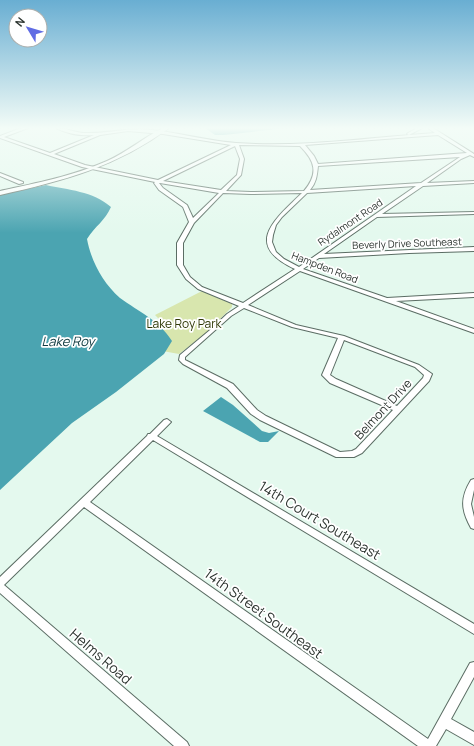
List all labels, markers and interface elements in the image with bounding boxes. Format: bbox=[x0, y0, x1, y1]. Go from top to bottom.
north arrow bbox=[8, 8, 48, 48]
text: N bbox=[11, 14, 28, 29]
street label: Rydalmont Road bbox=[315, 195, 385, 249]
street label: Beverly Drive Southeast bbox=[352, 234, 462, 252]
street label: Hampden Road bbox=[290, 248, 360, 286]
park label: Lake Roy Park bbox=[146, 315, 223, 332]
water label: Lake Roy bbox=[42, 332, 97, 350]
street label: Belmont Drive bbox=[351, 375, 415, 443]
street label: 14th Court Southeast bbox=[256, 476, 385, 564]
street label: 14th Street Southeast bbox=[201, 563, 327, 663]
street label: Helms Road bbox=[66, 624, 136, 688]

